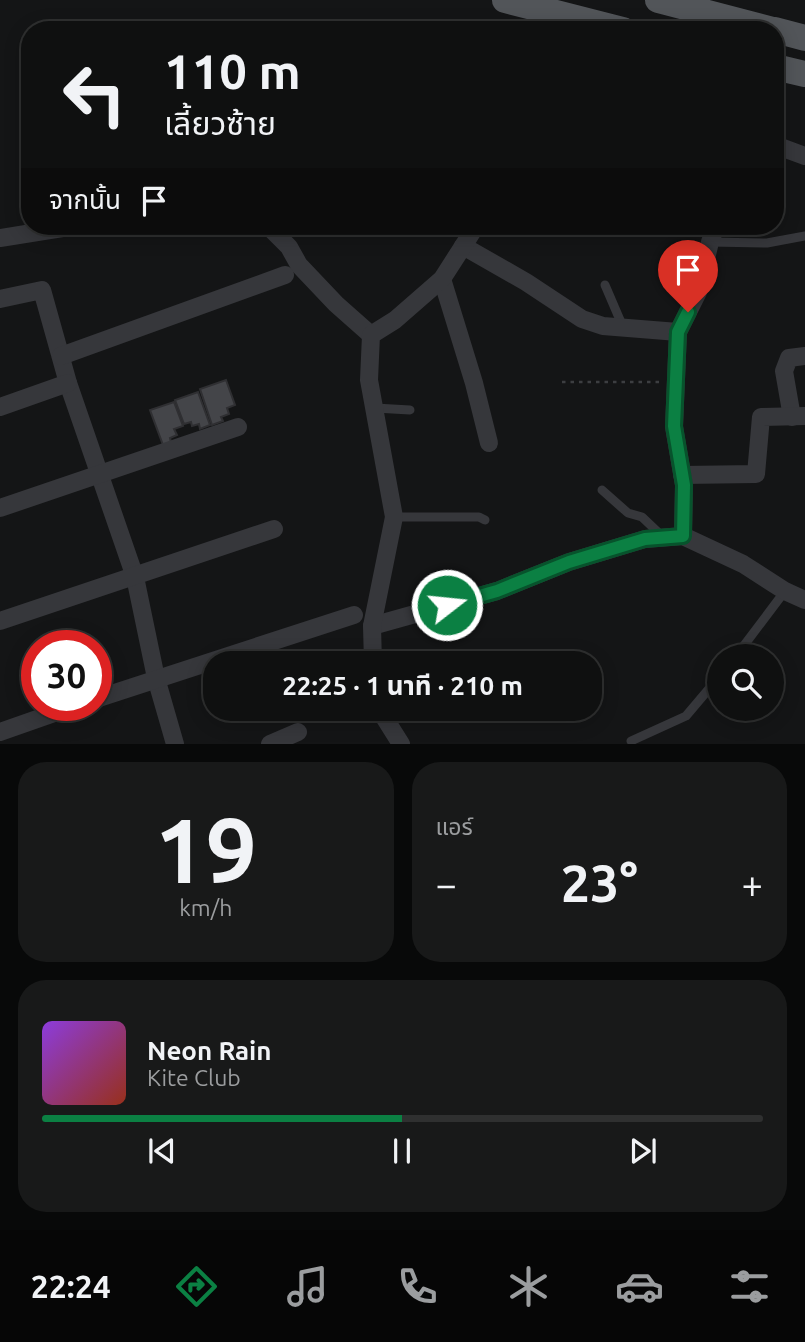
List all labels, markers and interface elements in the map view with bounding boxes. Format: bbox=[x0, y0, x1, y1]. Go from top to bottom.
text: 110 m bbox=[164, 43, 301, 98]
icon: left bbox=[49, 49, 140, 140]
text: เลี้ยวซ้าย bbox=[164, 105, 276, 141]
icon: arrive bbox=[135, 182, 173, 220]
text: จากนั้น bbox=[49, 185, 121, 214]
pin bbox=[658, 240, 718, 312]
icon: arrive bbox=[669, 251, 707, 289]
position arrow bbox=[410, 568, 484, 642]
speed limit sign: 30 bbox=[21, 630, 112, 721]
map controls bbox=[707, 644, 784, 721]
button: search bbox=[707, 644, 784, 721]
text: 22:25 · 1 นาที · 210 m bbox=[282, 671, 523, 700]
text: 19 bbox=[154, 798, 257, 900]
text: แอร์ bbox=[436, 814, 473, 839]
text: 23° bbox=[561, 854, 638, 912]
text: − bbox=[436, 863, 457, 905]
text: + bbox=[742, 863, 763, 905]
text: km/h bbox=[179, 895, 232, 920]
text: Neon Rain bbox=[147, 1036, 272, 1065]
text: Kite Club bbox=[147, 1065, 241, 1090]
icon: previous bbox=[143, 1132, 181, 1170]
icon: pause bbox=[383, 1132, 421, 1170]
icon: next bbox=[624, 1132, 662, 1170]
icon: directions bbox=[172, 1262, 221, 1311]
icon: music bbox=[283, 1262, 332, 1311]
icon: phone bbox=[393, 1262, 442, 1311]
icon: climate bbox=[504, 1262, 553, 1311]
icon: car bbox=[615, 1262, 664, 1311]
icon: filters bbox=[725, 1262, 774, 1311]
text: 22:24 bbox=[31, 1268, 111, 1304]

